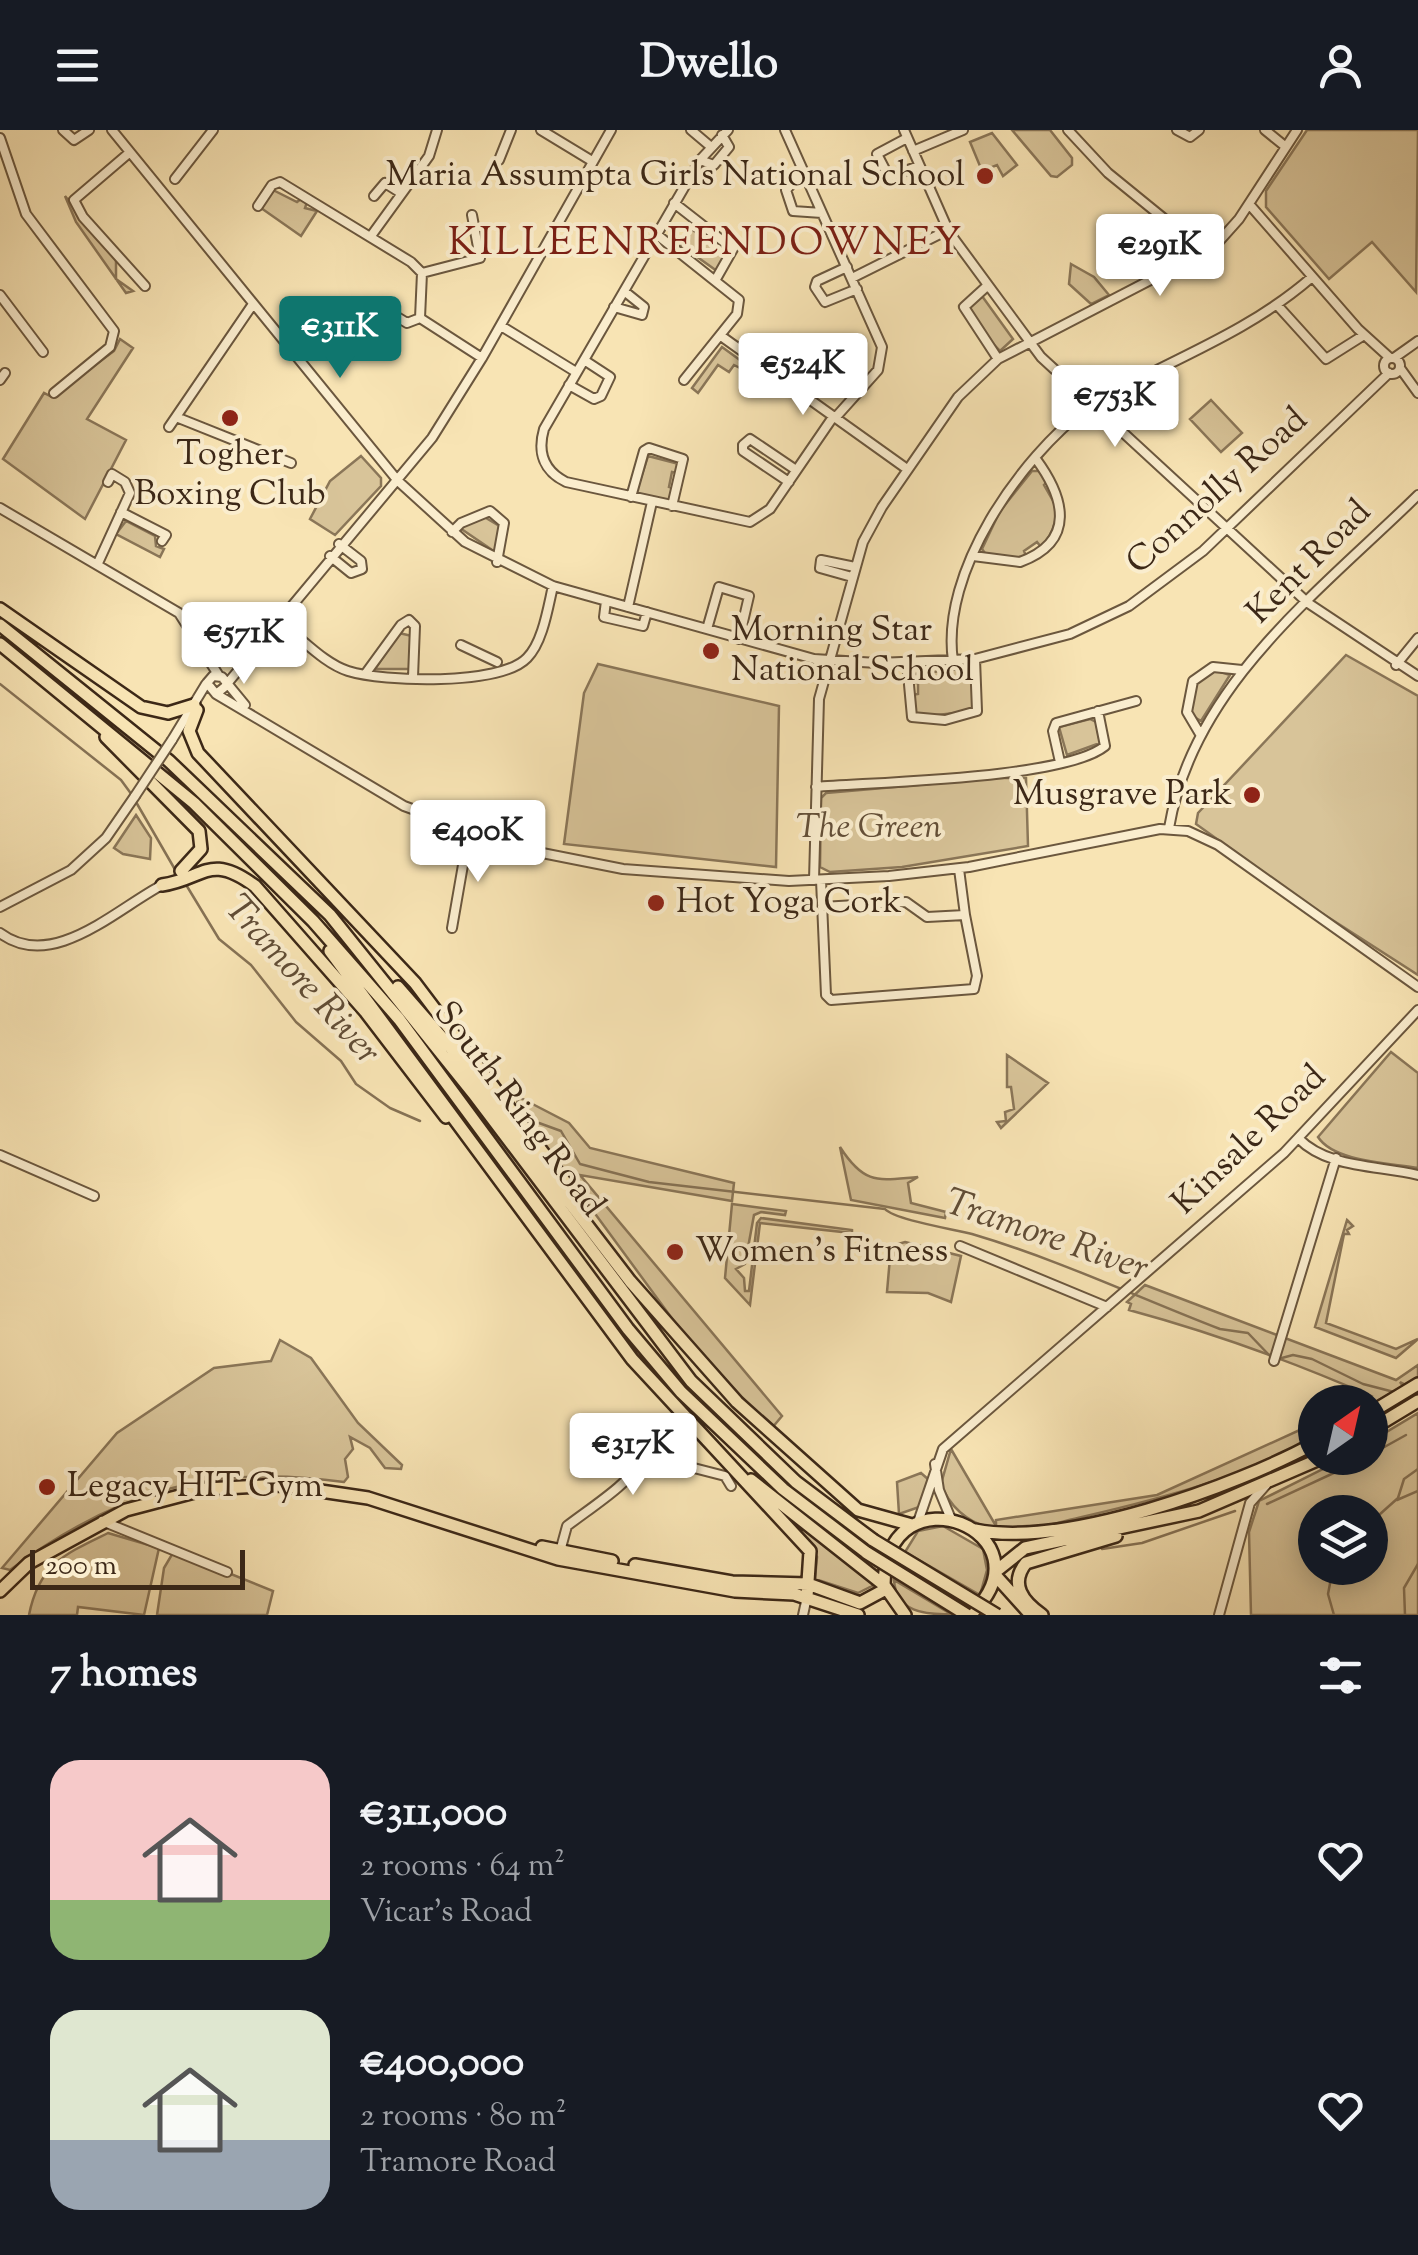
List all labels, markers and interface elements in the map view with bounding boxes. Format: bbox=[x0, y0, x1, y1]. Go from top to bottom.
text: Dwello bbox=[640, 33, 778, 98]
icon: menu bbox=[50, 38, 105, 93]
icon: person bbox=[1313, 38, 1368, 93]
place label: Maria Assumpta Girls National School bbox=[386, 151, 965, 202]
marker: Maria Assumpta Girls National School bbox=[974, 165, 996, 187]
pin: €291K bbox=[1090, 214, 1230, 299]
district label: KILLEENREENDOWNEY bbox=[448, 216, 964, 273]
text: €291K bbox=[1118, 223, 1202, 269]
pin: €311K bbox=[270, 296, 410, 381]
text: €311K bbox=[301, 305, 379, 351]
pin: €524K bbox=[733, 333, 873, 418]
text: €524K bbox=[761, 342, 845, 388]
pin: €753K bbox=[1045, 365, 1185, 450]
text: €753K bbox=[1074, 374, 1156, 420]
street label: Connolly Road bbox=[1116, 396, 1320, 588]
marker: Togher Boxing Club bbox=[219, 407, 241, 429]
place label: Togher Boxing Club bbox=[134, 430, 326, 521]
street label: Kent Road bbox=[1236, 489, 1384, 637]
pin: €571K bbox=[174, 602, 314, 687]
place label: Morning Star National School bbox=[731, 606, 974, 697]
text: €571K bbox=[204, 611, 284, 657]
marker: Morning Star National School bbox=[700, 640, 722, 662]
place label: Musgrave Park bbox=[1013, 770, 1232, 821]
marker: Musgrave Park bbox=[1241, 784, 1263, 806]
pin: €400K bbox=[408, 800, 548, 885]
park label: The Green bbox=[796, 803, 942, 854]
text: €400K bbox=[432, 809, 524, 855]
place label: Hot Yoga Cork bbox=[676, 878, 902, 929]
water label: Tramore River bbox=[210, 884, 392, 1078]
marker: Hot Yoga Cork bbox=[645, 892, 667, 914]
street label: South Ring Road bbox=[420, 991, 616, 1229]
street label: Kinsale Road bbox=[1161, 1054, 1339, 1228]
water label: Tramore River bbox=[937, 1177, 1155, 1297]
place label: Women's Fitness bbox=[695, 1227, 948, 1278]
marker: Women's Fitness bbox=[664, 1241, 686, 1263]
north arrow bbox=[1298, 1385, 1388, 1475]
map controls bbox=[1298, 1385, 1388, 1585]
pin: €317K bbox=[563, 1413, 703, 1498]
text: €317K bbox=[592, 1422, 674, 1468]
place label: Legacy HIT Gym bbox=[67, 1462, 323, 1513]
marker: Legacy HIT Gym bbox=[36, 1476, 58, 1498]
button: layers bbox=[1298, 1495, 1388, 1585]
scale bar bbox=[30, 1545, 245, 1590]
text: 200 m bbox=[45, 1547, 117, 1587]
text: 7 homes bbox=[50, 1645, 198, 1705]
icon: filters bbox=[1313, 1648, 1368, 1703]
text: €311,000 bbox=[360, 1784, 507, 1844]
icon: home bbox=[130, 1800, 250, 1920]
icon: heart bbox=[1313, 1833, 1368, 1888]
text: 2 rooms · 64 m² bbox=[360, 1844, 565, 1890]
text: Vicar's Road bbox=[360, 1890, 532, 1936]
text: €400,000 bbox=[360, 2034, 524, 2094]
icon: home bbox=[130, 2050, 250, 2170]
icon: heart bbox=[1313, 2083, 1368, 2138]
text: 2 rooms · 80 m² bbox=[360, 2094, 567, 2140]
text: Tramore Road bbox=[360, 2140, 556, 2186]

